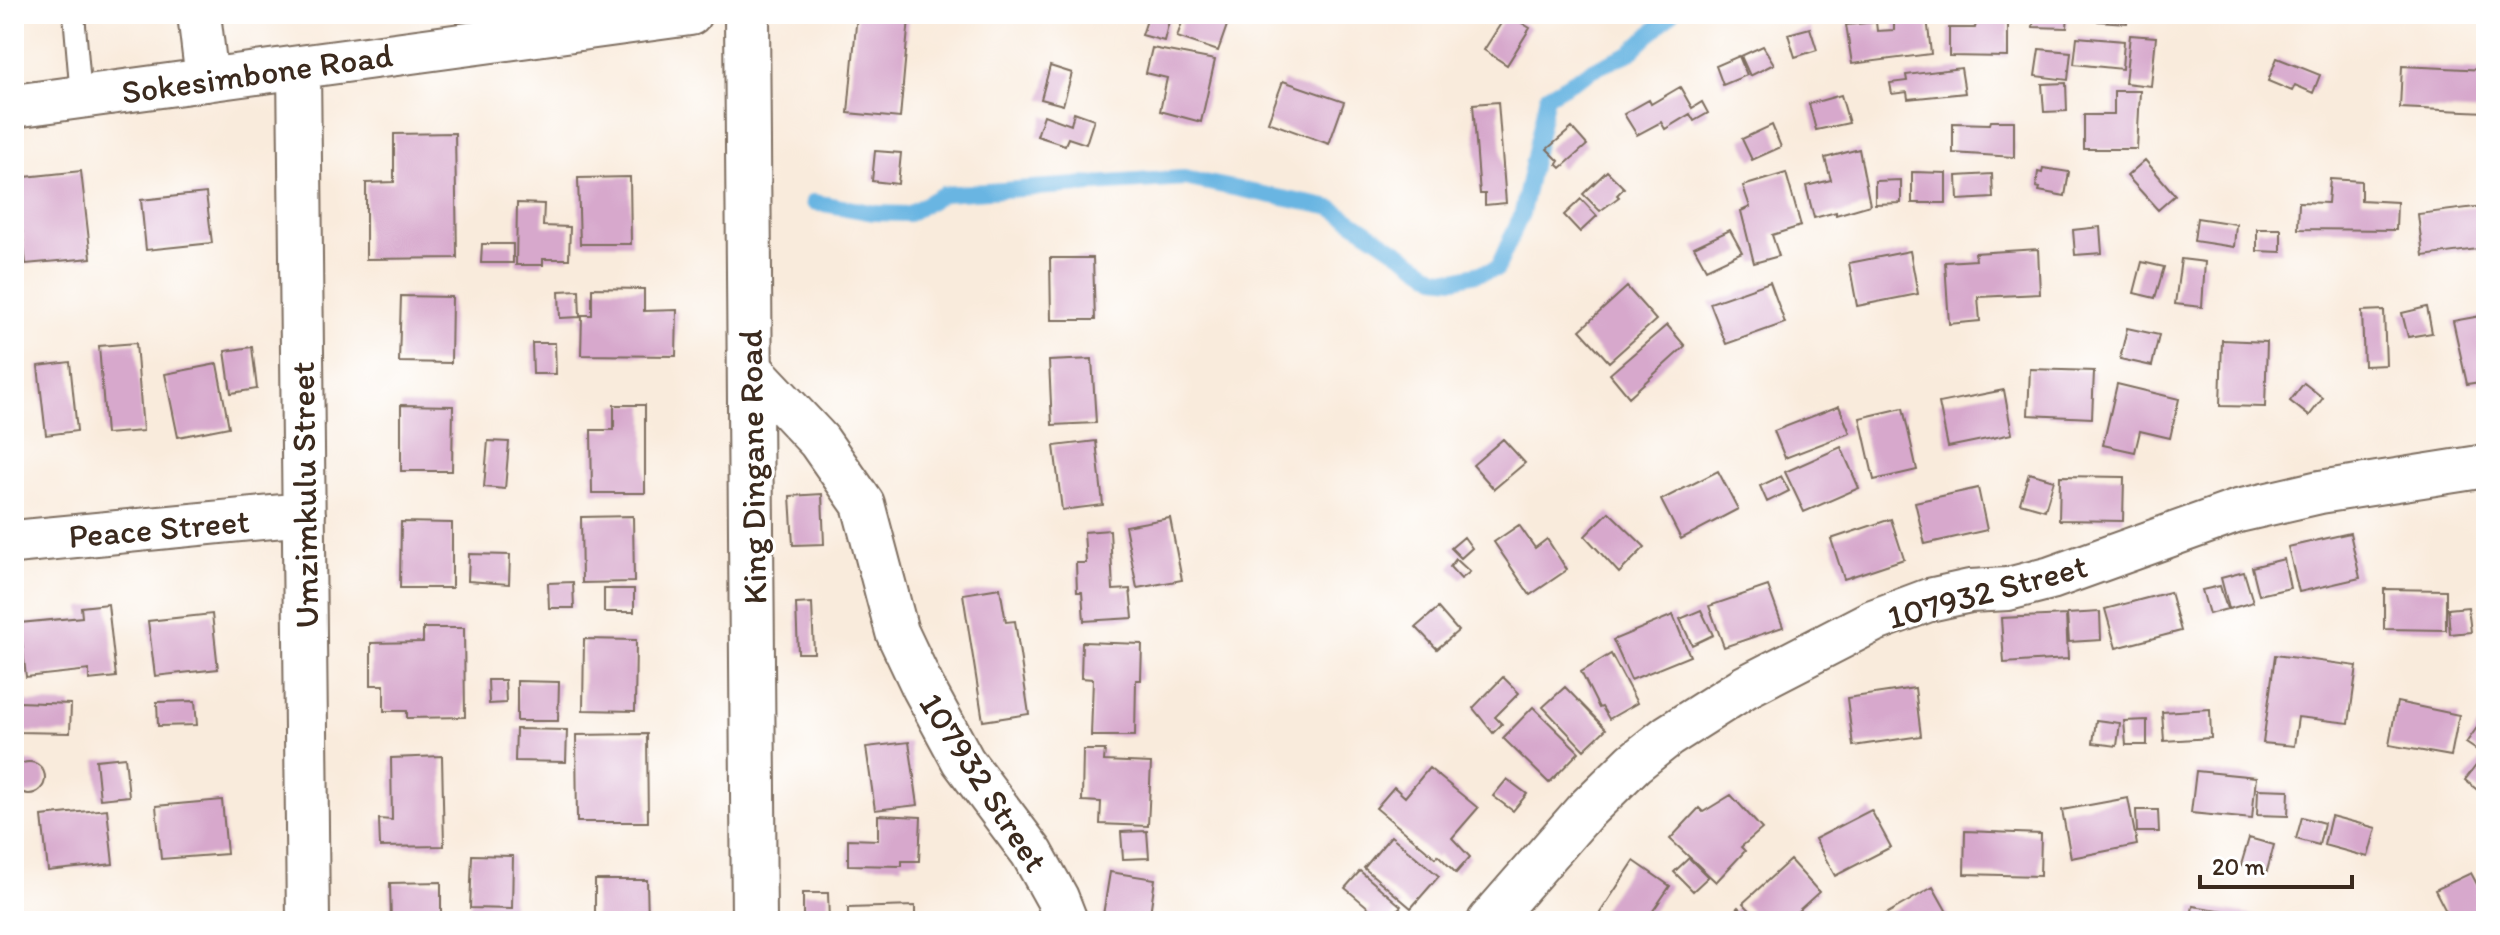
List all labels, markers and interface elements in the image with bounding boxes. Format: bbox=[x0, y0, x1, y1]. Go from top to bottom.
street label: Sokesimbone Road bbox=[119, 34, 396, 113]
street label: King Dingane Road bbox=[730, 329, 775, 605]
street label: Umzimkulu Street bbox=[282, 361, 327, 629]
street label: Peace Street bbox=[67, 500, 251, 557]
street label: 107932 Street bbox=[1883, 545, 2092, 638]
street label: 107932 Street bbox=[910, 685, 1057, 880]
scale bar bbox=[2200, 839, 2352, 889]
text: 20 m bbox=[2212, 852, 2265, 881]

